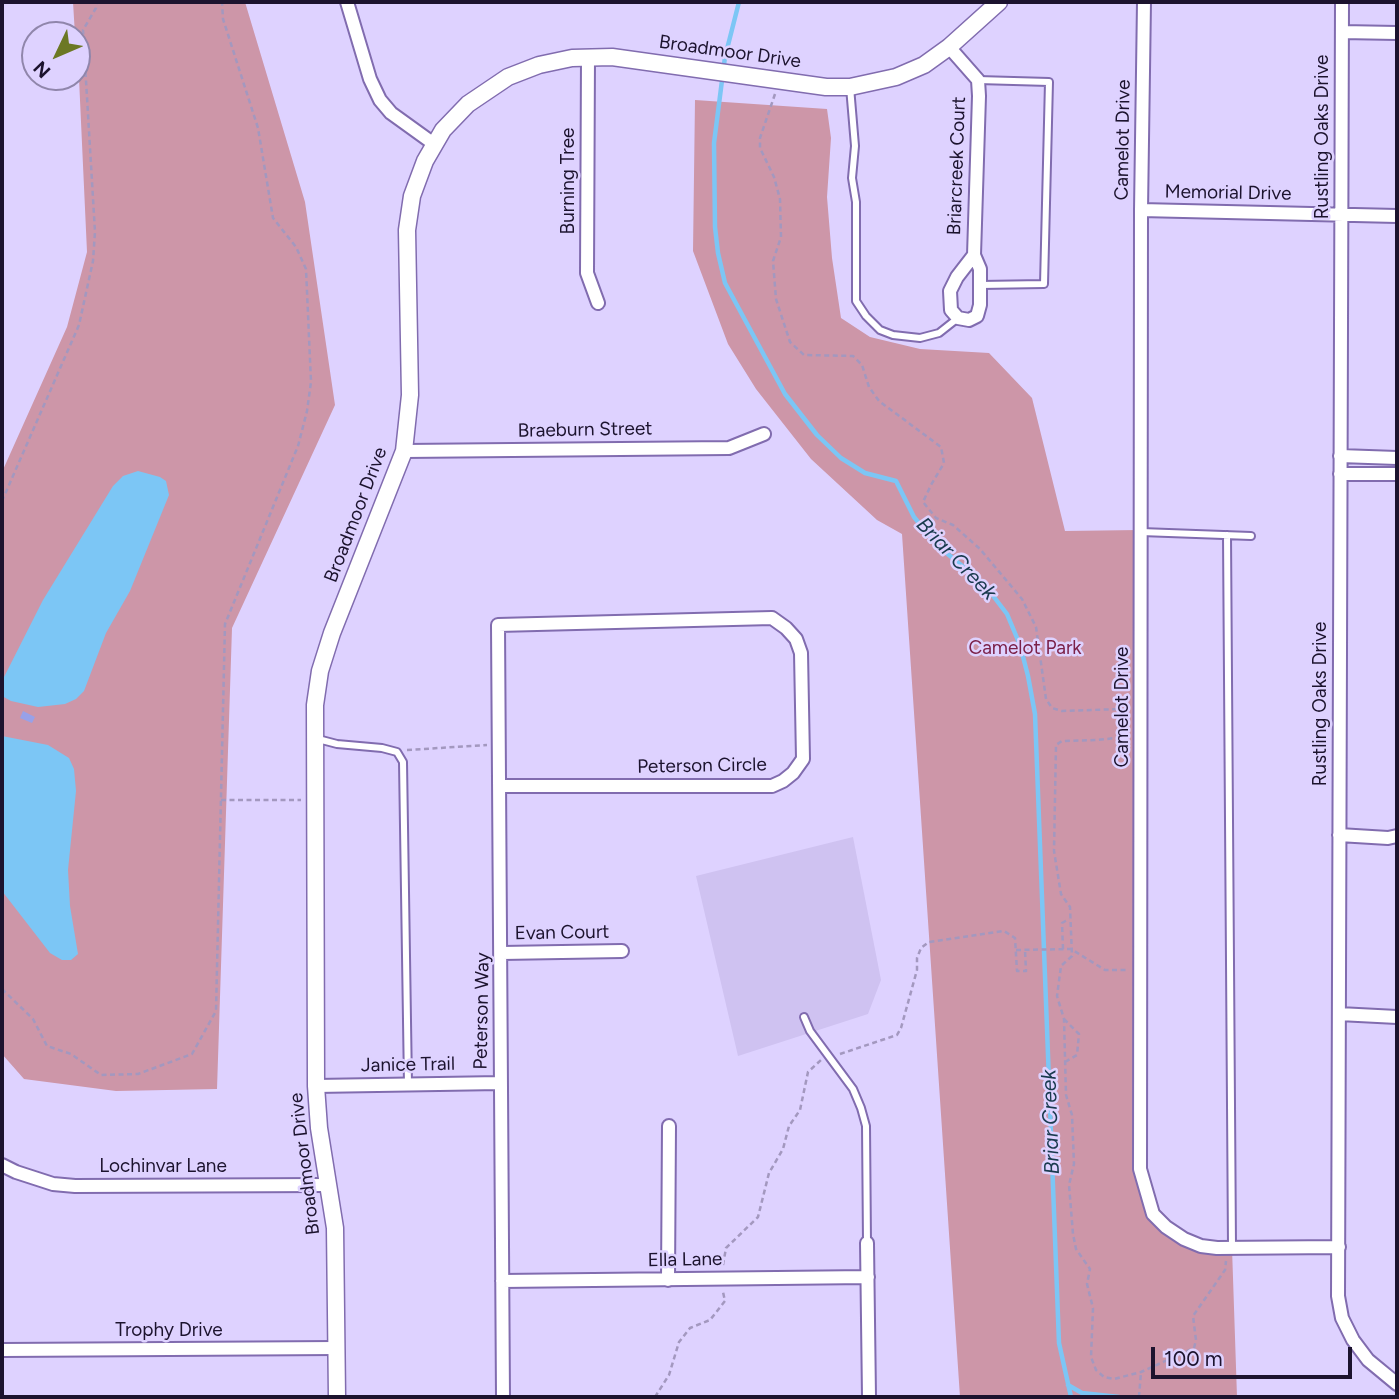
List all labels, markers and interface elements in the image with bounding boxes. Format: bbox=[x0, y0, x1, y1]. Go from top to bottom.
north arrow bbox=[21, 21, 91, 91]
street label: Broadmoor Drive bbox=[658, 31, 802, 73]
street label: Rustling Oaks Drive bbox=[1311, 55, 1333, 219]
text: N bbox=[29, 56, 55, 83]
street label: Camelot Drive bbox=[1111, 79, 1135, 201]
street label: Briarcreek Court bbox=[943, 96, 971, 236]
street label: Burning Tree bbox=[557, 128, 579, 234]
street label: Memorial Drive bbox=[1164, 180, 1292, 206]
street label: Braeburn Street bbox=[517, 417, 653, 443]
street label: Broadmoor Drive bbox=[320, 444, 392, 586]
water label: Briar Creek bbox=[910, 512, 1002, 606]
street label: Rustling Oaks Drive bbox=[1309, 622, 1331, 786]
park label: Camelot Park bbox=[968, 637, 1082, 659]
street label: Camelot Drive bbox=[1111, 647, 1133, 767]
street label: Peterson Circle bbox=[637, 753, 767, 779]
street label: Evan Court bbox=[514, 921, 610, 945]
street label: Peterson Way bbox=[470, 952, 494, 1070]
street label: Janice Trail bbox=[361, 1053, 455, 1077]
water label: Briar Creek bbox=[1037, 1069, 1065, 1175]
street label: Broadmoor Drive bbox=[285, 1092, 325, 1236]
street label: Lochinvar Lane bbox=[99, 1155, 227, 1177]
street label: Ella Lane bbox=[648, 1248, 722, 1272]
street label: Trophy Drive bbox=[115, 1319, 223, 1341]
scale bar bbox=[1154, 1332, 1355, 1376]
text: 100 m bbox=[1164, 1346, 1223, 1371]

